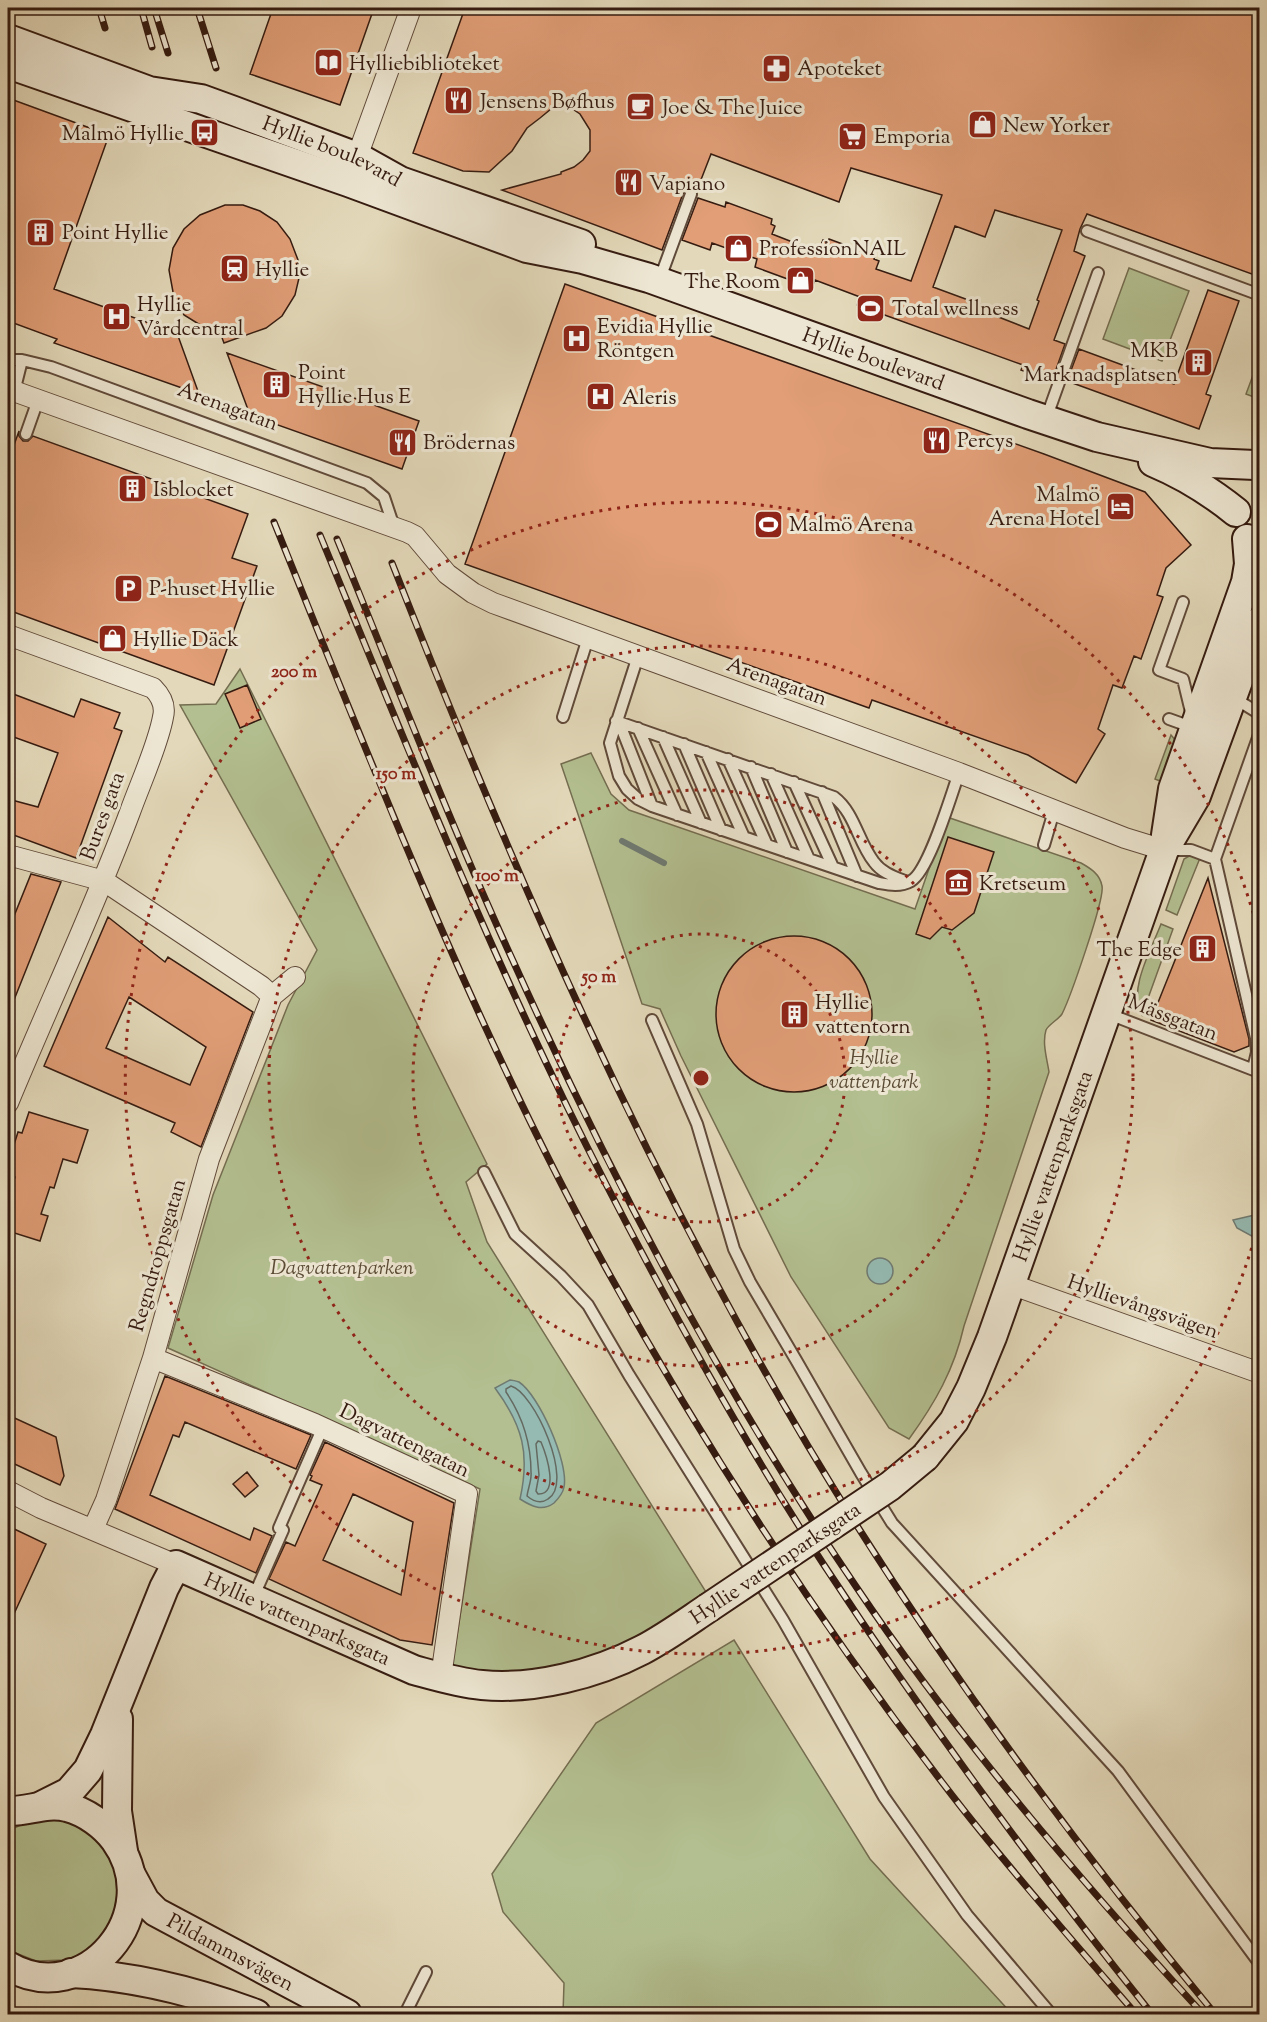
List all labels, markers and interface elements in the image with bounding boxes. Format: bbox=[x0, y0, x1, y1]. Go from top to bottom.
library icon: Hylliebiblioteket bbox=[312, 47, 344, 79]
place label: Hylliebiblioteket bbox=[349, 50, 500, 80]
pharmacy icon: Apoteket bbox=[760, 52, 792, 84]
place label: Apoteket bbox=[797, 55, 882, 85]
restaurant icon: Jensens Bøfhus bbox=[443, 85, 475, 117]
place label: Jensens Bøfhus bbox=[479, 88, 614, 118]
cafe icon: Joe & The Juice bbox=[625, 91, 657, 123]
place label: Joe & The Juice bbox=[661, 94, 803, 124]
shop icon: New Yorker bbox=[966, 109, 998, 141]
street label: Hyllie boulevard bbox=[257, 110, 406, 196]
place label: New Yorker bbox=[1003, 112, 1110, 142]
bus stop icon: Malmö Hyllie bbox=[189, 117, 221, 149]
place label: Malmö Hyllie bbox=[62, 120, 184, 150]
supermarket icon: Emporia bbox=[837, 120, 869, 152]
place label: Emporia bbox=[874, 123, 951, 153]
restaurant icon: Vapiano bbox=[612, 167, 644, 199]
place label: Vapiano bbox=[649, 170, 725, 200]
building icon: Point Hyllie bbox=[25, 216, 57, 248]
place label: Point Hyllie bbox=[62, 219, 169, 249]
shop icon: ProfessionNAIL bbox=[722, 232, 754, 264]
place label: ProfessionNAIL bbox=[759, 235, 906, 265]
station icon: Hyllie bbox=[218, 253, 250, 285]
place label: Hyllie bbox=[255, 256, 309, 286]
shop icon: The Room bbox=[785, 265, 817, 297]
place label: The Room bbox=[684, 268, 780, 298]
place label: Hyllie Vårdcentral bbox=[137, 291, 244, 345]
sports icon: Total wellness bbox=[855, 292, 887, 324]
place label: Total wellness bbox=[892, 295, 1018, 325]
hospital icon: Hyllie Vårdcentral bbox=[100, 300, 132, 332]
place label: Evidia Hyllie Röntgen bbox=[597, 313, 713, 367]
street label: Hyllie boulevard bbox=[798, 321, 948, 400]
hospital icon: Evidia Hyllie Röntgen bbox=[560, 322, 592, 354]
place label: MKB Marknadsplatsen bbox=[1024, 337, 1178, 391]
building icon: MKB Marknadsplatsen bbox=[1183, 346, 1215, 378]
place label: Point Hyllie Hus E bbox=[298, 359, 411, 413]
building icon: Point Hyllie Hus E bbox=[261, 368, 293, 400]
street label: Arenagatan bbox=[173, 376, 282, 440]
hospital icon: Aleris bbox=[585, 381, 617, 413]
place label: Aleris bbox=[622, 384, 677, 414]
restaurant icon: Percys bbox=[920, 424, 952, 456]
restaurant icon: Brödernas bbox=[386, 426, 418, 458]
place label: Percys bbox=[957, 427, 1013, 457]
place label: Brödernas bbox=[423, 429, 515, 459]
building icon: Isblocket bbox=[116, 473, 148, 505]
place label: Isblocket bbox=[153, 476, 234, 506]
place label: Malmö Arena Hotel bbox=[988, 481, 1100, 535]
hotel icon: Malmö Arena Hotel bbox=[1105, 490, 1137, 522]
sports icon: Malmö Arena bbox=[752, 508, 784, 540]
place label: Malmö Arena bbox=[789, 511, 914, 541]
parking icon: P-huset Hyllie bbox=[112, 572, 144, 604]
place label: P-huset Hyllie bbox=[149, 575, 275, 605]
shop icon: Hyllie Däck bbox=[96, 623, 128, 655]
place label: Hyllie Däck bbox=[133, 626, 239, 656]
street label: Arenagatan bbox=[722, 651, 831, 715]
text: 200 m bbox=[271, 660, 317, 686]
text: 150 m bbox=[376, 762, 416, 788]
street label: Bures gata bbox=[74, 768, 134, 865]
text: 100 m bbox=[475, 864, 519, 890]
museum icon: Kretseum bbox=[942, 867, 974, 899]
place label: Kretseum bbox=[979, 870, 1066, 900]
building icon: The Edge bbox=[1187, 933, 1219, 965]
place label: The Edge bbox=[1097, 936, 1182, 966]
text: 50 m bbox=[580, 965, 616, 991]
street label: Mässgatan bbox=[1123, 988, 1222, 1050]
place label: Hyllie vattentorn bbox=[815, 989, 911, 1043]
building icon: Hyllie vattentorn bbox=[778, 998, 810, 1030]
park label: Hyllie vattenpark bbox=[830, 1044, 919, 1098]
street label: Hyllie vattenparksgata bbox=[1007, 1067, 1102, 1266]
centre of rings bbox=[691, 1068, 711, 1088]
street label: Regndroppsgatan bbox=[123, 1176, 195, 1336]
park label: Dagvattenparken bbox=[270, 1254, 414, 1284]
street label: Hyllievångsvägen bbox=[1063, 1268, 1222, 1348]
street label: Dagvattengatan bbox=[334, 1397, 475, 1486]
street label: Hyllie vattenparksgata bbox=[685, 1496, 868, 1633]
street label: Hyllie vattenparksgata bbox=[199, 1566, 395, 1675]
street label: Pildammsvägen bbox=[161, 1907, 299, 2000]

